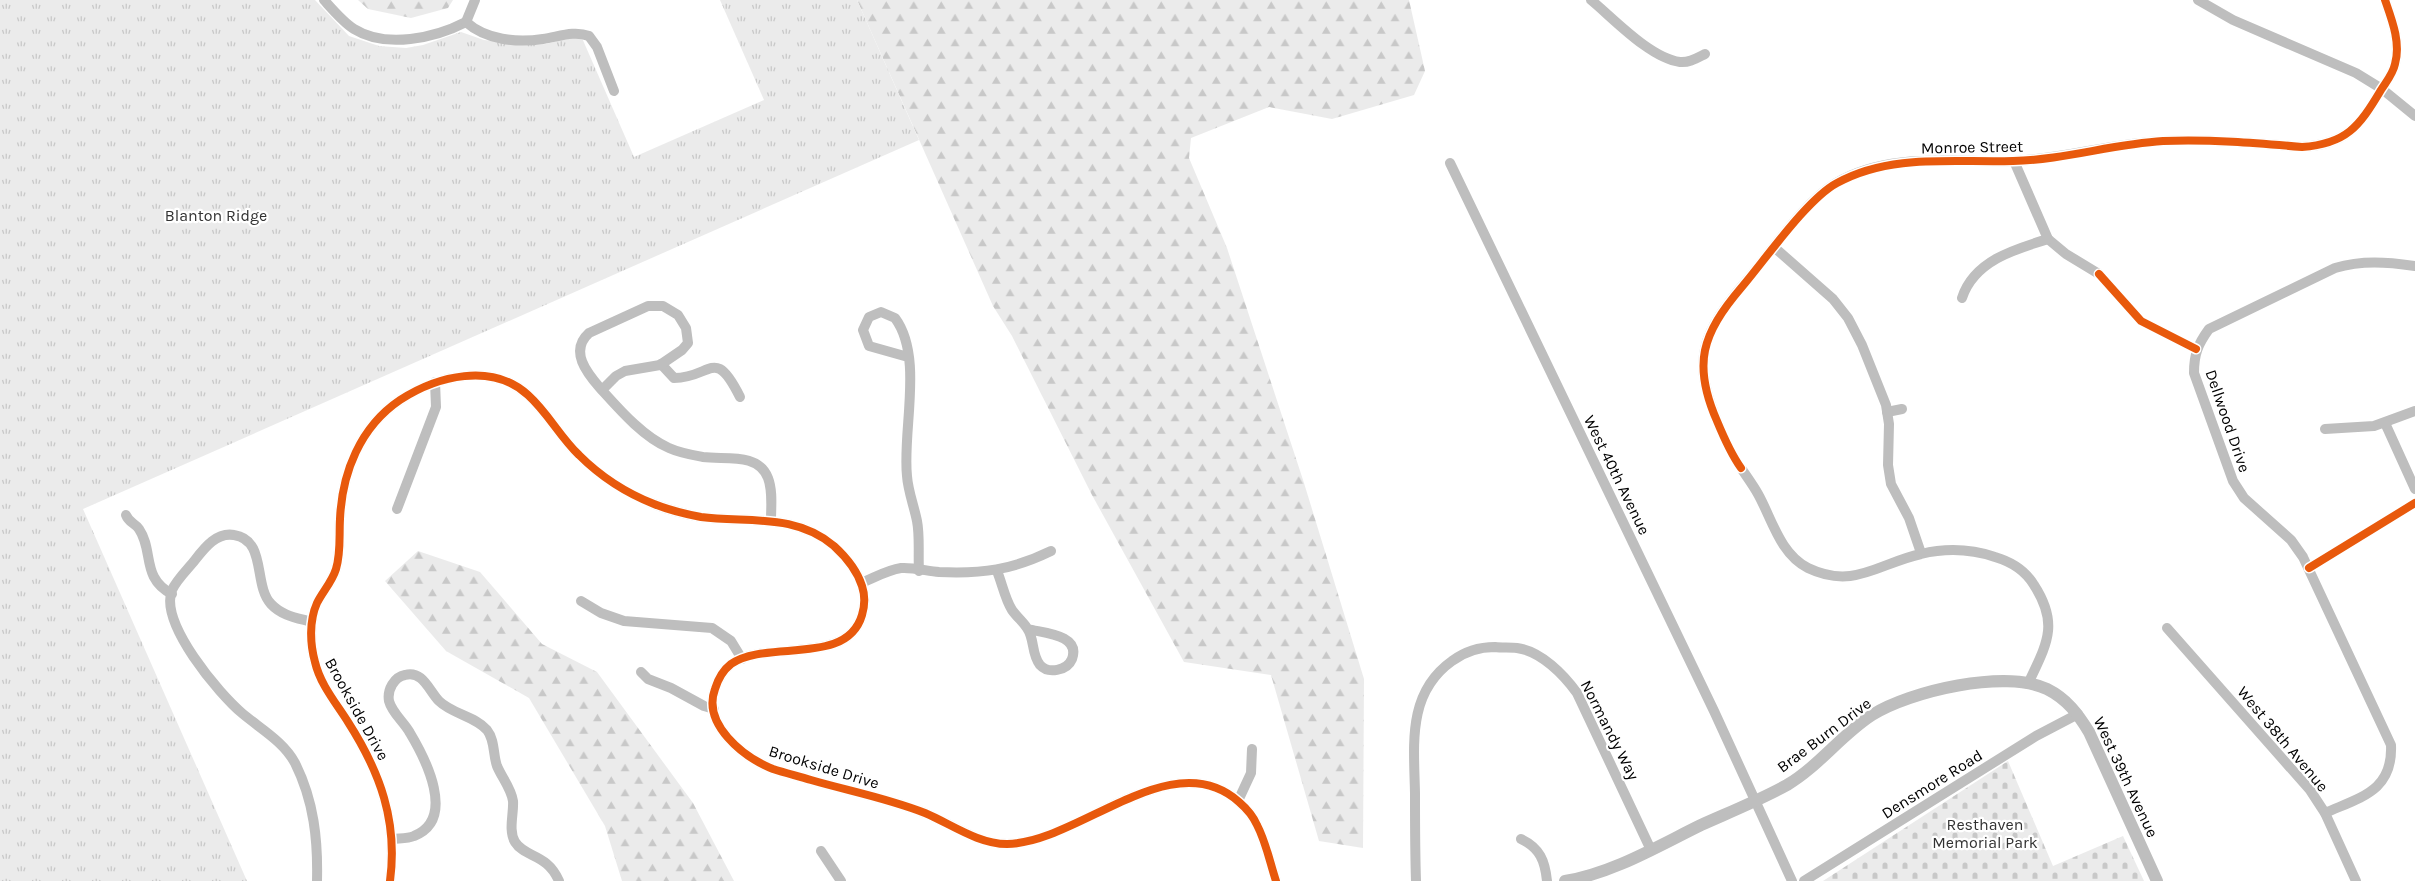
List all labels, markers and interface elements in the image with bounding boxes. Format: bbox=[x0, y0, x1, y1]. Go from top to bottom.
street label: Monroe Street bbox=[1921, 137, 2023, 157]
park label: Blanton Ridge bbox=[165, 206, 267, 225]
street label: Dellwood Drive bbox=[2202, 367, 2254, 475]
street label: West 40th Avenue bbox=[1580, 412, 1654, 538]
street label: Brookside Drive bbox=[321, 654, 393, 764]
street label: Normandy Way bbox=[1577, 677, 1644, 784]
street label: West 38th Avenue bbox=[2233, 682, 2333, 796]
street label: Brae Burn Drive bbox=[1773, 693, 1875, 777]
street label: West 39th Avenue bbox=[2090, 714, 2162, 840]
street label: Brookside Drive bbox=[767, 741, 881, 793]
street label: Densmore Road bbox=[1878, 745, 1986, 823]
park label: Resthaven Memorial Park bbox=[1932, 815, 2038, 852]

